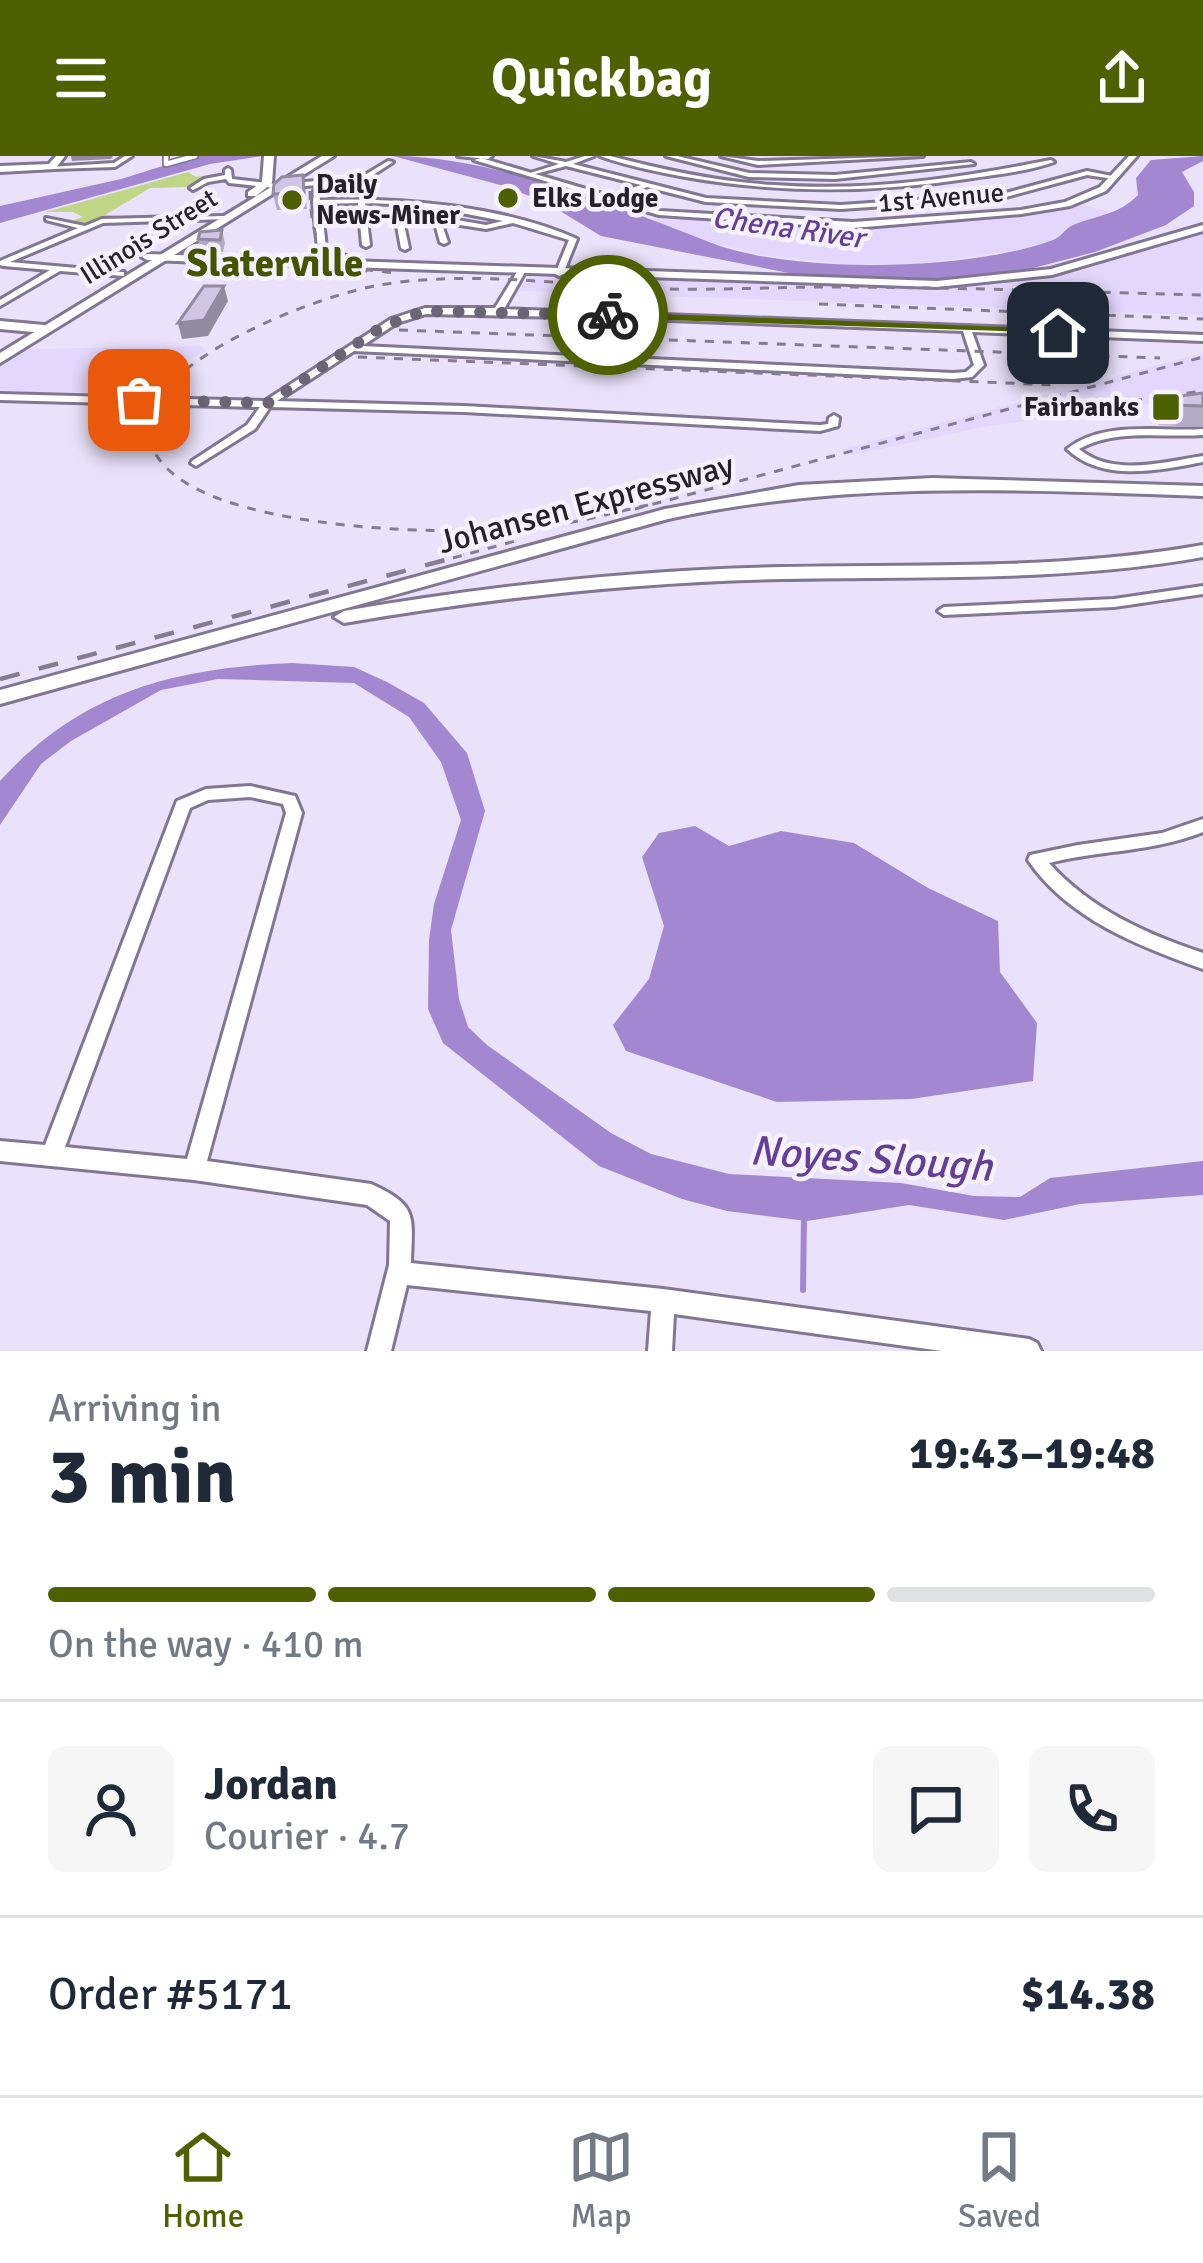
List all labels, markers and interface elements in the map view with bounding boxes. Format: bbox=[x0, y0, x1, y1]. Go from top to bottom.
icon: menu bbox=[48, 45, 114, 111]
text: Quickbag bbox=[491, 45, 712, 112]
icon: share bbox=[1089, 45, 1155, 111]
place label: Daily News-Miner bbox=[316, 168, 460, 232]
street label: 1st Avenue bbox=[877, 176, 1005, 220]
street label: Illinois Street bbox=[75, 182, 223, 292]
place label: Elks Lodge bbox=[532, 182, 658, 215]
marker: Elks Lodge bbox=[495, 185, 521, 211]
marker: Daily News-Miner bbox=[279, 187, 305, 213]
water label: Chena River bbox=[710, 199, 870, 258]
district label: Slaterville bbox=[187, 239, 363, 287]
courier bbox=[548, 255, 668, 375]
icon: bike bbox=[575, 282, 641, 348]
pin bbox=[1007, 282, 1109, 384]
icon: home bbox=[1025, 300, 1091, 366]
pin bbox=[88, 349, 190, 451]
icon: bag bbox=[106, 367, 172, 433]
place label: Fairbanks bbox=[1024, 391, 1139, 424]
marker: Fairbanks bbox=[1150, 391, 1182, 423]
street label: Johansen Expressway bbox=[434, 445, 739, 563]
water label: Noyes Slough bbox=[748, 1125, 995, 1193]
text: Arriving in bbox=[48, 1384, 222, 1432]
text: 19:43–19:48 bbox=[909, 1426, 1155, 1481]
text: 3 min bbox=[48, 1429, 236, 1525]
text: On the way · 410 m bbox=[48, 1620, 364, 1668]
button: person bbox=[48, 1746, 174, 1872]
button: chat bbox=[873, 1746, 999, 1872]
button: phone bbox=[1029, 1746, 1155, 1872]
text: Jordan bbox=[204, 1757, 338, 1812]
text: Courier · 4.7 bbox=[204, 1812, 410, 1860]
text: Order #5171 bbox=[48, 1967, 293, 2022]
text: $14.38 bbox=[1021, 1967, 1155, 2022]
tab: Home bbox=[162, 2124, 244, 2237]
tab: Map bbox=[568, 2124, 634, 2237]
tab: Saved bbox=[958, 2124, 1041, 2237]

